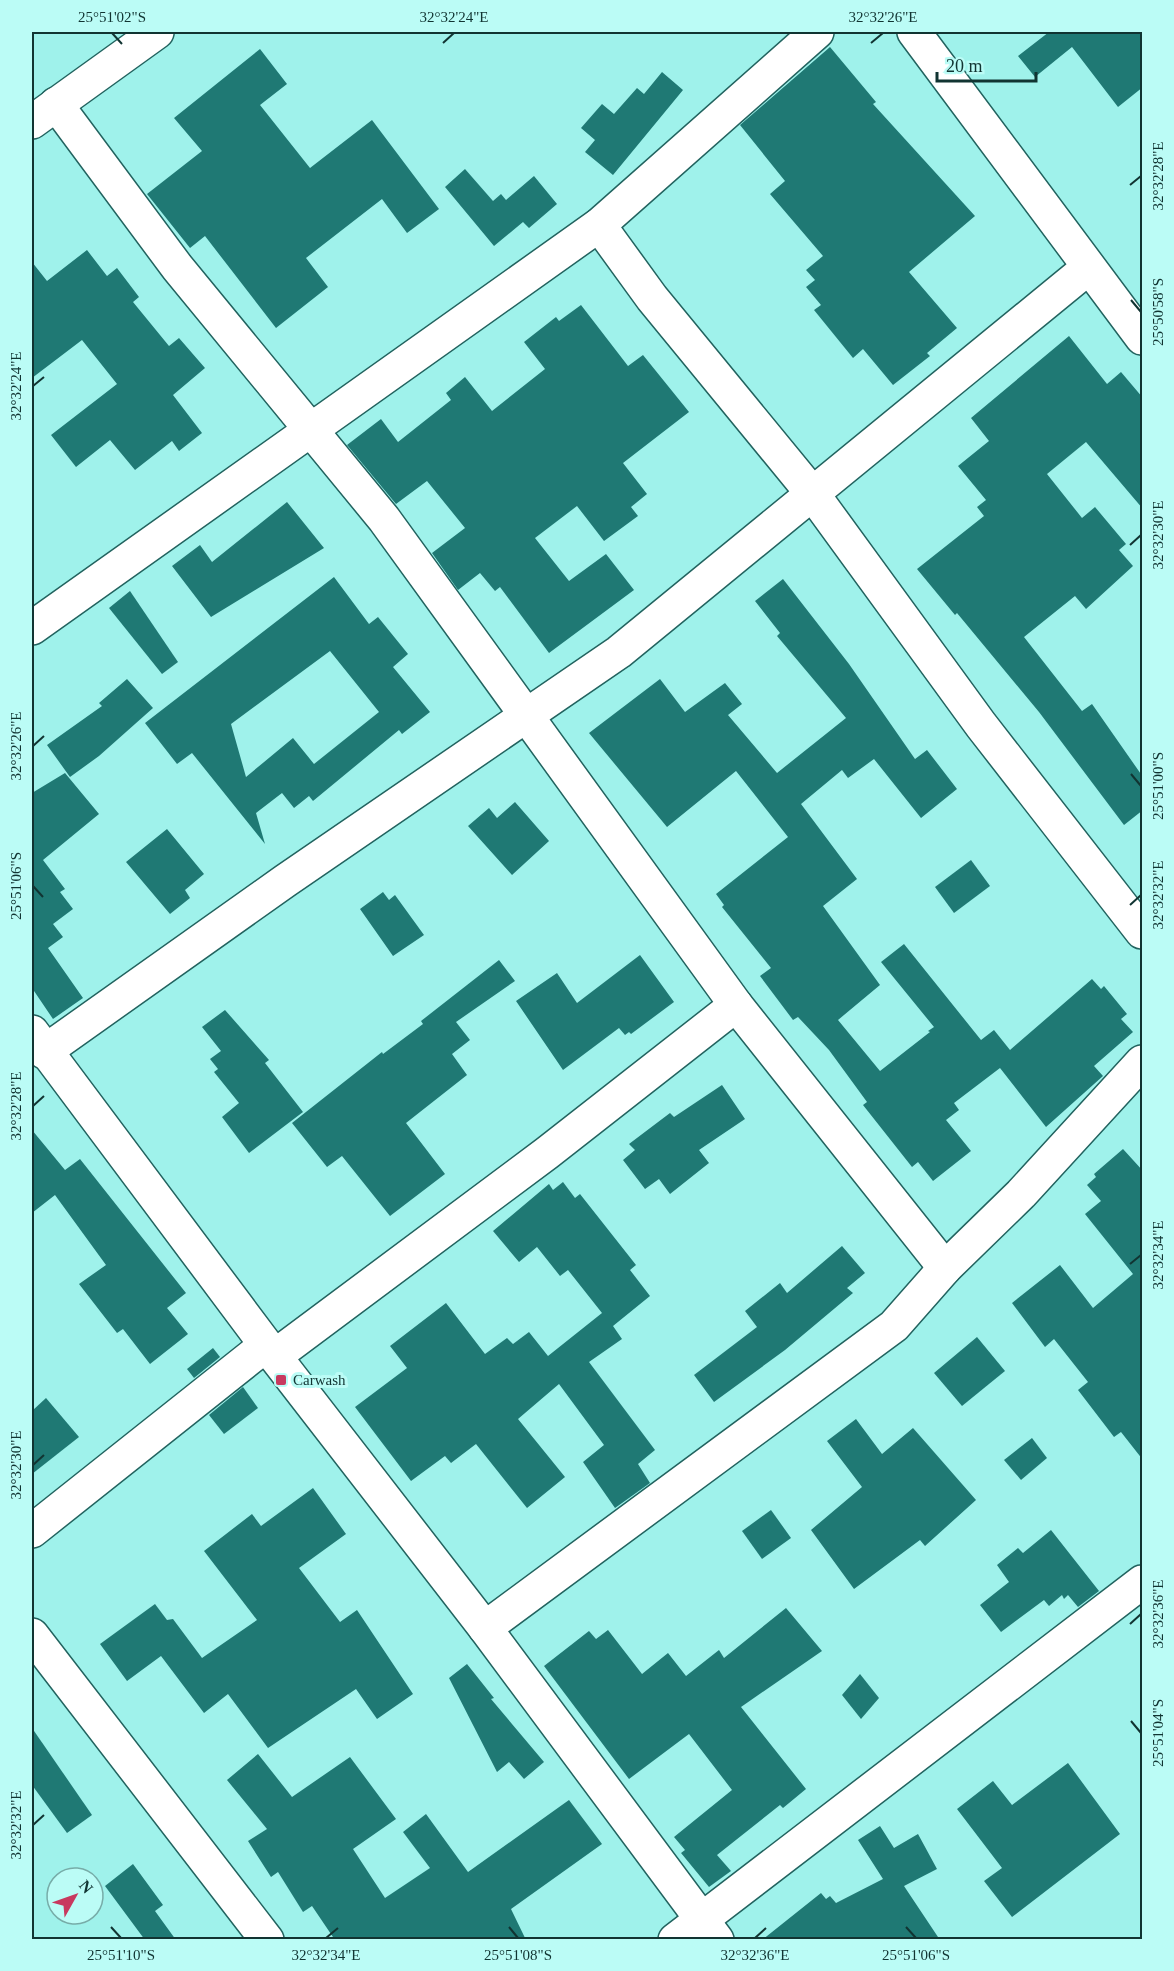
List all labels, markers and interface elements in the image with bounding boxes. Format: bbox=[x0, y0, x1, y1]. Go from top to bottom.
text: 25°51'02"S bbox=[78, 9, 146, 25]
text: 32°32'24"E bbox=[420, 9, 489, 25]
text: 32°32'26"E bbox=[849, 9, 918, 25]
scale bar bbox=[937, 45, 1036, 83]
text: 20 m bbox=[946, 56, 983, 76]
text: 32°32'28"E bbox=[1150, 142, 1166, 211]
text: 25°50'58"S bbox=[1150, 278, 1166, 346]
text: 32°32'24"E bbox=[8, 352, 24, 421]
text: 32°32'30"E bbox=[1150, 501, 1166, 570]
text: 32°32'26"E bbox=[8, 712, 24, 781]
text: 25°51'00"S bbox=[1150, 752, 1166, 820]
text: 25°51'06"S bbox=[8, 852, 24, 920]
text: 32°32'32"E bbox=[1150, 861, 1166, 930]
text: 32°32'28"E bbox=[8, 1072, 24, 1141]
text: 32°32'34"E bbox=[1150, 1221, 1166, 1290]
place label: Carwash bbox=[293, 1372, 346, 1388]
marker: Carwash bbox=[274, 1373, 288, 1387]
text: 32°32'30"E bbox=[8, 1431, 24, 1500]
text: 32°32'36"E bbox=[1150, 1580, 1166, 1649]
text: 25°51'04"S bbox=[1150, 1699, 1166, 1767]
text: 32°32'32"E bbox=[8, 1791, 24, 1860]
north arrow bbox=[45, 1866, 105, 1926]
text: N bbox=[76, 1877, 97, 1897]
text: 25°51'10"S bbox=[87, 1947, 155, 1963]
text: 32°32'34"E bbox=[292, 1947, 361, 1963]
text: 25°51'08"S bbox=[484, 1947, 552, 1963]
text: 32°32'36"E bbox=[721, 1947, 790, 1963]
text: 25°51'06"S bbox=[882, 1947, 950, 1963]

